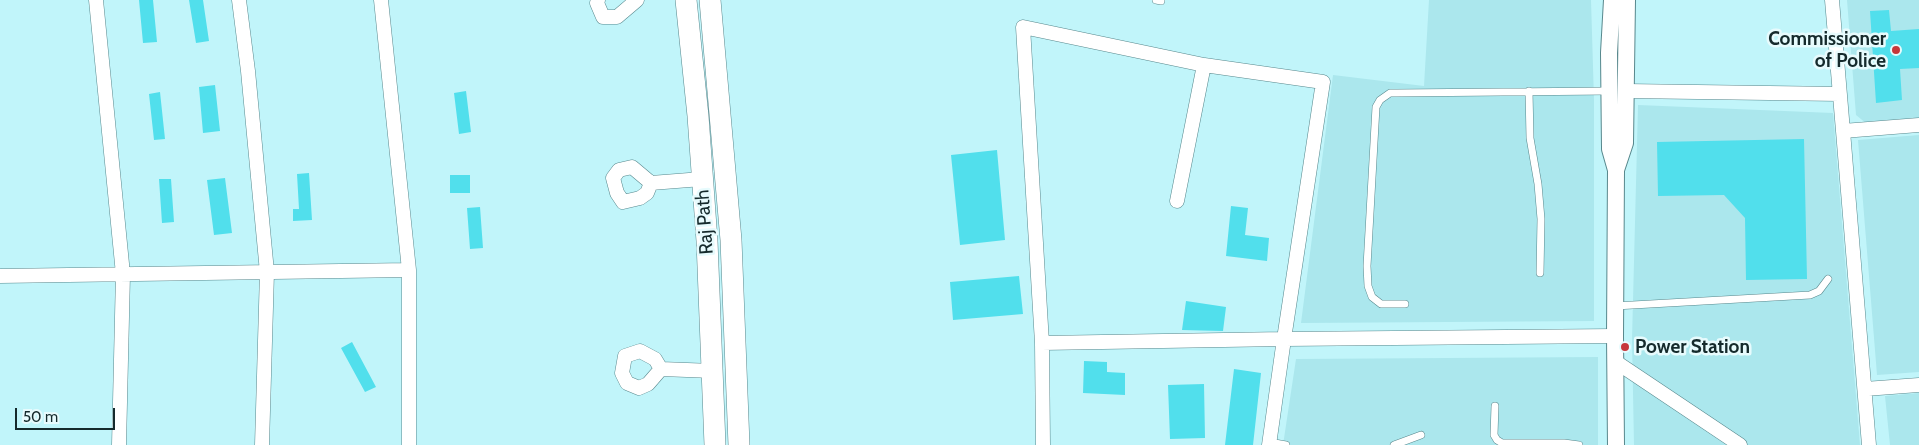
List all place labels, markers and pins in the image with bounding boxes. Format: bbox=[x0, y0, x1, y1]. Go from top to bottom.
place label: Commissioner of Police bbox=[1768, 28, 1886, 72]
marker: Commissioner of Police bbox=[1890, 44, 1902, 56]
place label: Power Station bbox=[1635, 336, 1750, 358]
marker: Power Station bbox=[1619, 341, 1631, 353]

